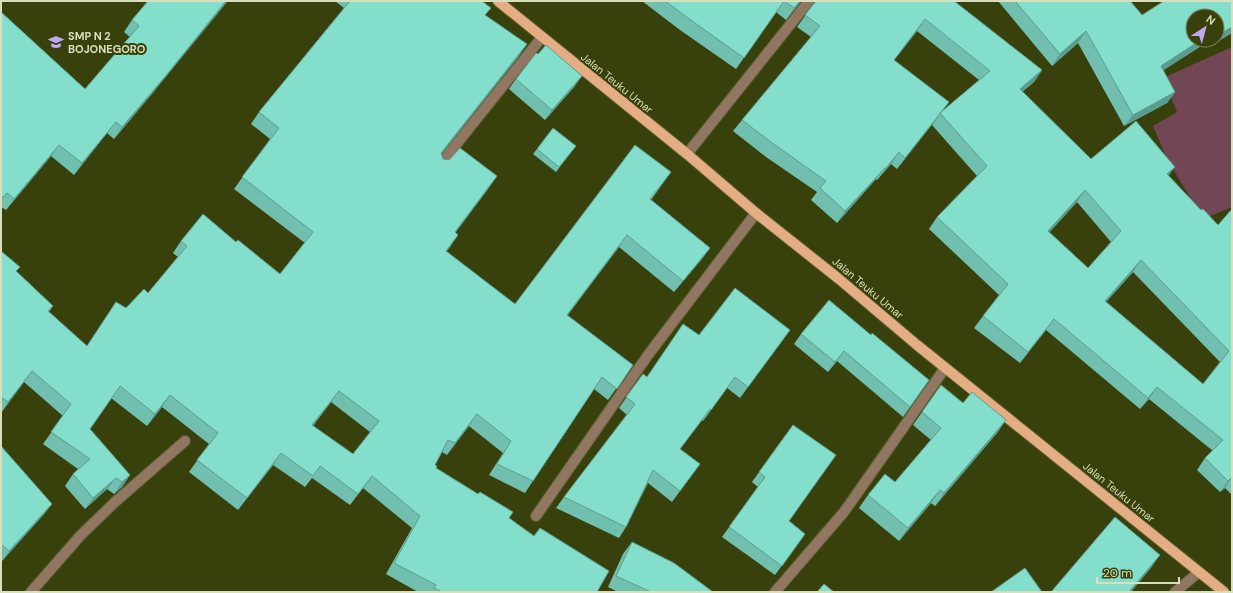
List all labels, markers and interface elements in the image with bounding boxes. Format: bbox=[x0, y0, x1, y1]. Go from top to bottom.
north arrow bbox=[1185, 8, 1225, 48]
text: N bbox=[1204, 12, 1218, 28]
place label: SMP N 2 BOJONEGORO bbox=[68, 29, 146, 56]
school or university icon: SMP N 2 BOJONEGORO bbox=[47, 33, 65, 51]
street label: Jalan Teuku Umar bbox=[578, 50, 656, 116]
street label: Jalan Teuku Umar bbox=[830, 254, 906, 322]
street label: Jalan Teuku Umar bbox=[1080, 459, 1158, 525]
scale bar bbox=[1097, 559, 1179, 585]
text: 20 m bbox=[1103, 565, 1132, 581]

